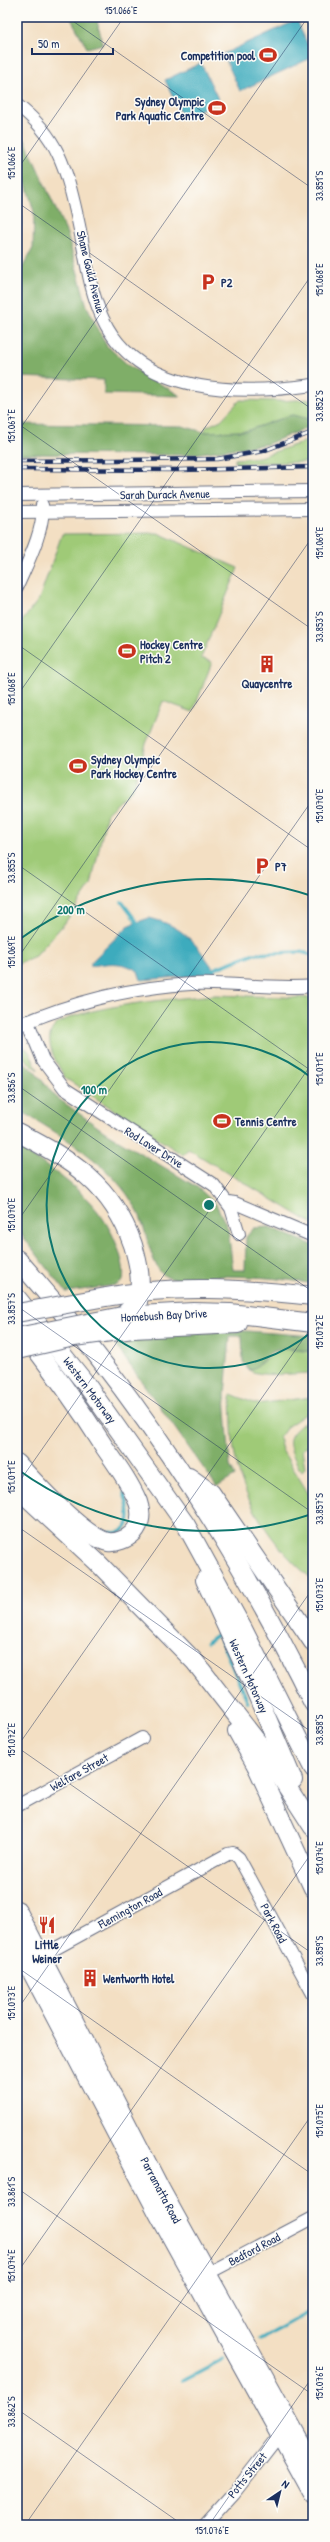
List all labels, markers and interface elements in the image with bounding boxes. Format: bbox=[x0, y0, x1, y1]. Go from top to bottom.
text: 151.066°E bbox=[105, 4, 138, 17]
scale bar bbox=[32, 30, 113, 56]
text: 50 m bbox=[38, 35, 59, 52]
sports icon: Competition pool bbox=[258, 45, 278, 65]
place label: Competition pool bbox=[181, 47, 256, 65]
place label: Sydney Olympic Park Aquatic Centre bbox=[116, 93, 204, 125]
sports icon: Sydney Olympic Park Aquatic Centre bbox=[207, 98, 227, 118]
text: 151.066°E bbox=[5, 146, 18, 179]
text: 33.851°S bbox=[313, 170, 326, 201]
street label: Shane Gould Avenue bbox=[73, 229, 110, 315]
text: 151.068°E bbox=[313, 263, 326, 297]
parking icon: P2 bbox=[198, 272, 218, 292]
place label: P2 bbox=[221, 274, 233, 291]
text: 33.852°S bbox=[313, 390, 326, 422]
text: 151.067°E bbox=[5, 409, 18, 443]
street label: Sarah Durack Avenue bbox=[120, 485, 210, 503]
text: 151.069°E bbox=[313, 526, 326, 559]
text: 33.853°S bbox=[313, 611, 326, 643]
place label: Hockey Centre Pitch 2 bbox=[140, 636, 203, 667]
sports icon: Hockey Centre Pitch 2 bbox=[117, 641, 137, 661]
building icon: Quaycentre bbox=[257, 654, 277, 674]
text: 151.068°E bbox=[5, 672, 18, 706]
place label: Quaycentre bbox=[242, 675, 293, 693]
place label: Sydney Olympic Park Hockey Centre bbox=[91, 751, 177, 783]
sports icon: Sydney Olympic Park Hockey Centre bbox=[68, 756, 88, 776]
text: 151.070°E bbox=[313, 788, 326, 823]
text: 33.855°S bbox=[5, 852, 18, 883]
parking icon: P7 bbox=[252, 856, 272, 876]
place label: P7 bbox=[275, 858, 287, 875]
text: 200 m bbox=[57, 901, 85, 918]
text: 151.069°E bbox=[5, 935, 18, 968]
text: 151.071°E bbox=[313, 1052, 326, 1086]
text: 33.856°S bbox=[5, 1072, 18, 1103]
text: 100 m bbox=[81, 1081, 107, 1098]
sports icon: Tennis Centre bbox=[212, 1111, 232, 1131]
place label: Tennis Centre bbox=[234, 1113, 297, 1130]
street label: Rod Laver Drive bbox=[121, 1122, 187, 1172]
text: 151.070°E bbox=[5, 1197, 18, 1232]
centre of rings bbox=[202, 1198, 216, 1212]
text: 33.857°S bbox=[5, 1293, 18, 1325]
street label: Homebush Bay Drive bbox=[120, 1304, 208, 1326]
text: 151.072°E bbox=[313, 1314, 326, 1349]
street label: Western Motorway bbox=[59, 1353, 121, 1427]
text: 151.071°E bbox=[5, 1460, 18, 1494]
text: 33.857°S bbox=[313, 1493, 326, 1525]
text: 151.073°E bbox=[313, 1577, 326, 1612]
street label: Western Motorway bbox=[225, 1636, 273, 1716]
text: 33.858°S bbox=[313, 1714, 326, 1745]
text: 151.072°E bbox=[5, 1722, 18, 1757]
street label: Welfare Street bbox=[47, 1749, 112, 1795]
text: 151.074°E bbox=[313, 1841, 326, 1875]
street label: Flemington Road bbox=[94, 1883, 165, 1933]
street label: Park Road bbox=[257, 1900, 292, 1946]
restaurant icon: Little Weiner bbox=[37, 1915, 57, 1935]
text: 33.859°S bbox=[313, 1935, 326, 1966]
place label: Little Weiner bbox=[32, 1936, 62, 1967]
building icon: Wentworth Hotel bbox=[80, 1968, 100, 1988]
place label: Wentworth Hotel bbox=[103, 1970, 175, 1987]
text: 151.073°E bbox=[5, 1985, 18, 2020]
text: 151.075°E bbox=[313, 2103, 326, 2138]
street label: Parramatta Road bbox=[136, 2154, 186, 2226]
text: 33.861°S bbox=[5, 2177, 18, 2207]
street label: Bedford Road bbox=[225, 2228, 283, 2270]
text: 151.074°E bbox=[5, 2249, 18, 2283]
text: 151.076°E bbox=[313, 2366, 326, 2400]
text: 33.862°S bbox=[5, 2396, 18, 2428]
street label: Potts Street bbox=[223, 2448, 271, 2501]
north arrow bbox=[260, 2472, 300, 2512]
text: N bbox=[279, 2476, 292, 2491]
text: 151.076°E bbox=[195, 2524, 229, 2537]

